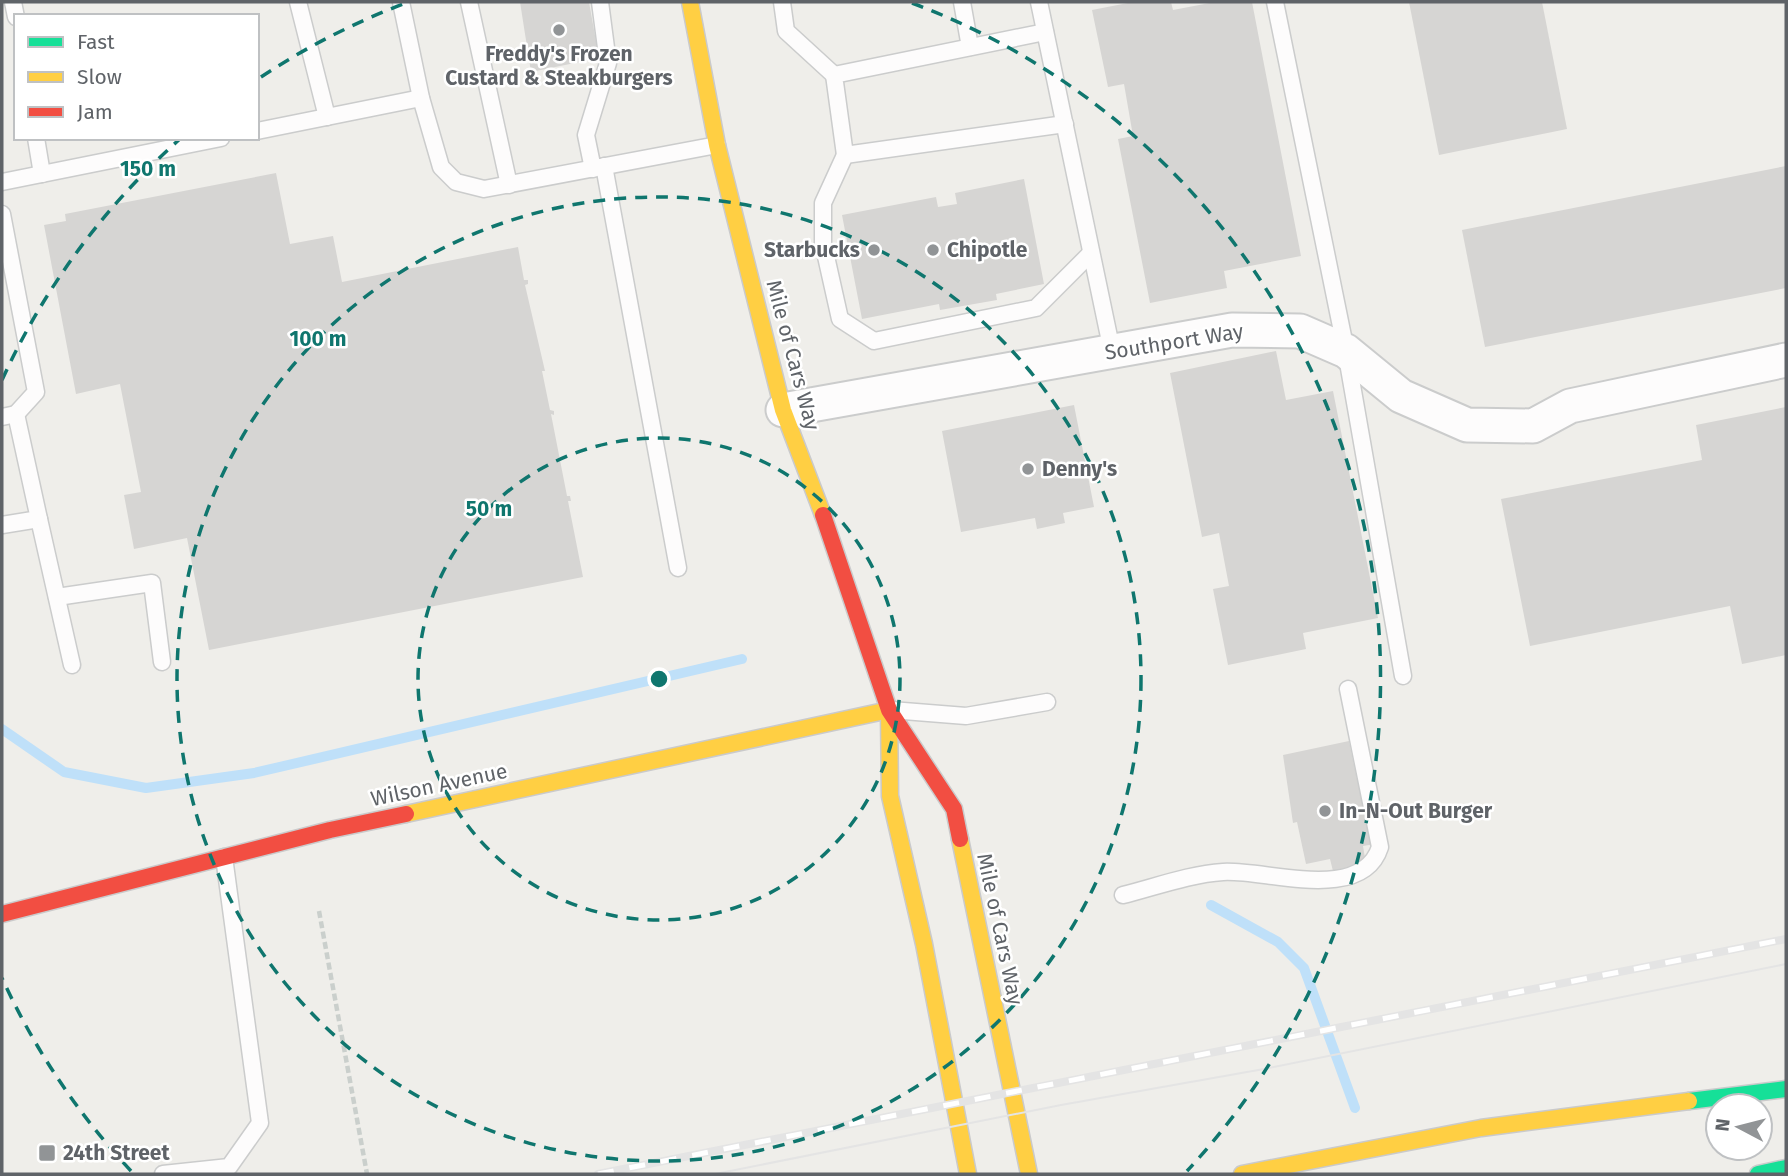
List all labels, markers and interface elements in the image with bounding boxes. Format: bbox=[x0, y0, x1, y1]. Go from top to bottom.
legend bbox=[14, 14, 259, 140]
marker: Freddy's Frozen Custard & Steakburgers bbox=[551, 22, 567, 38]
text: Fast bbox=[77, 29, 115, 55]
place label: Freddy's Frozen Custard & Steakburgers bbox=[445, 41, 673, 91]
text: Slow bbox=[77, 64, 122, 90]
text: Jam bbox=[77, 99, 113, 125]
text: 150 m bbox=[120, 156, 176, 182]
place label: Starbucks bbox=[764, 237, 860, 263]
place label: Chipotle bbox=[947, 237, 1028, 263]
marker: Starbucks bbox=[866, 242, 882, 258]
marker: Chipotle bbox=[925, 242, 941, 258]
street label: Mile of Cars Way bbox=[760, 277, 826, 434]
street label: Southport Way bbox=[1103, 318, 1246, 366]
text: 100 m bbox=[289, 326, 347, 352]
place label: Denny's bbox=[1042, 456, 1117, 482]
marker: Denny's bbox=[1020, 461, 1036, 477]
text: 50 m bbox=[466, 496, 512, 522]
centre of rings bbox=[647, 667, 671, 691]
street label: Wilson Avenue bbox=[368, 758, 510, 812]
place label: In-N-Out Burger bbox=[1339, 798, 1493, 824]
marker: In-N-Out Burger bbox=[1317, 803, 1333, 819]
street label: Mile of Cars Way bbox=[971, 851, 1029, 1008]
north arrow bbox=[1704, 1092, 1774, 1162]
text: N bbox=[1710, 1117, 1735, 1133]
place label: 24th Street bbox=[63, 1140, 170, 1166]
marker: 24th Street bbox=[37, 1143, 57, 1163]

